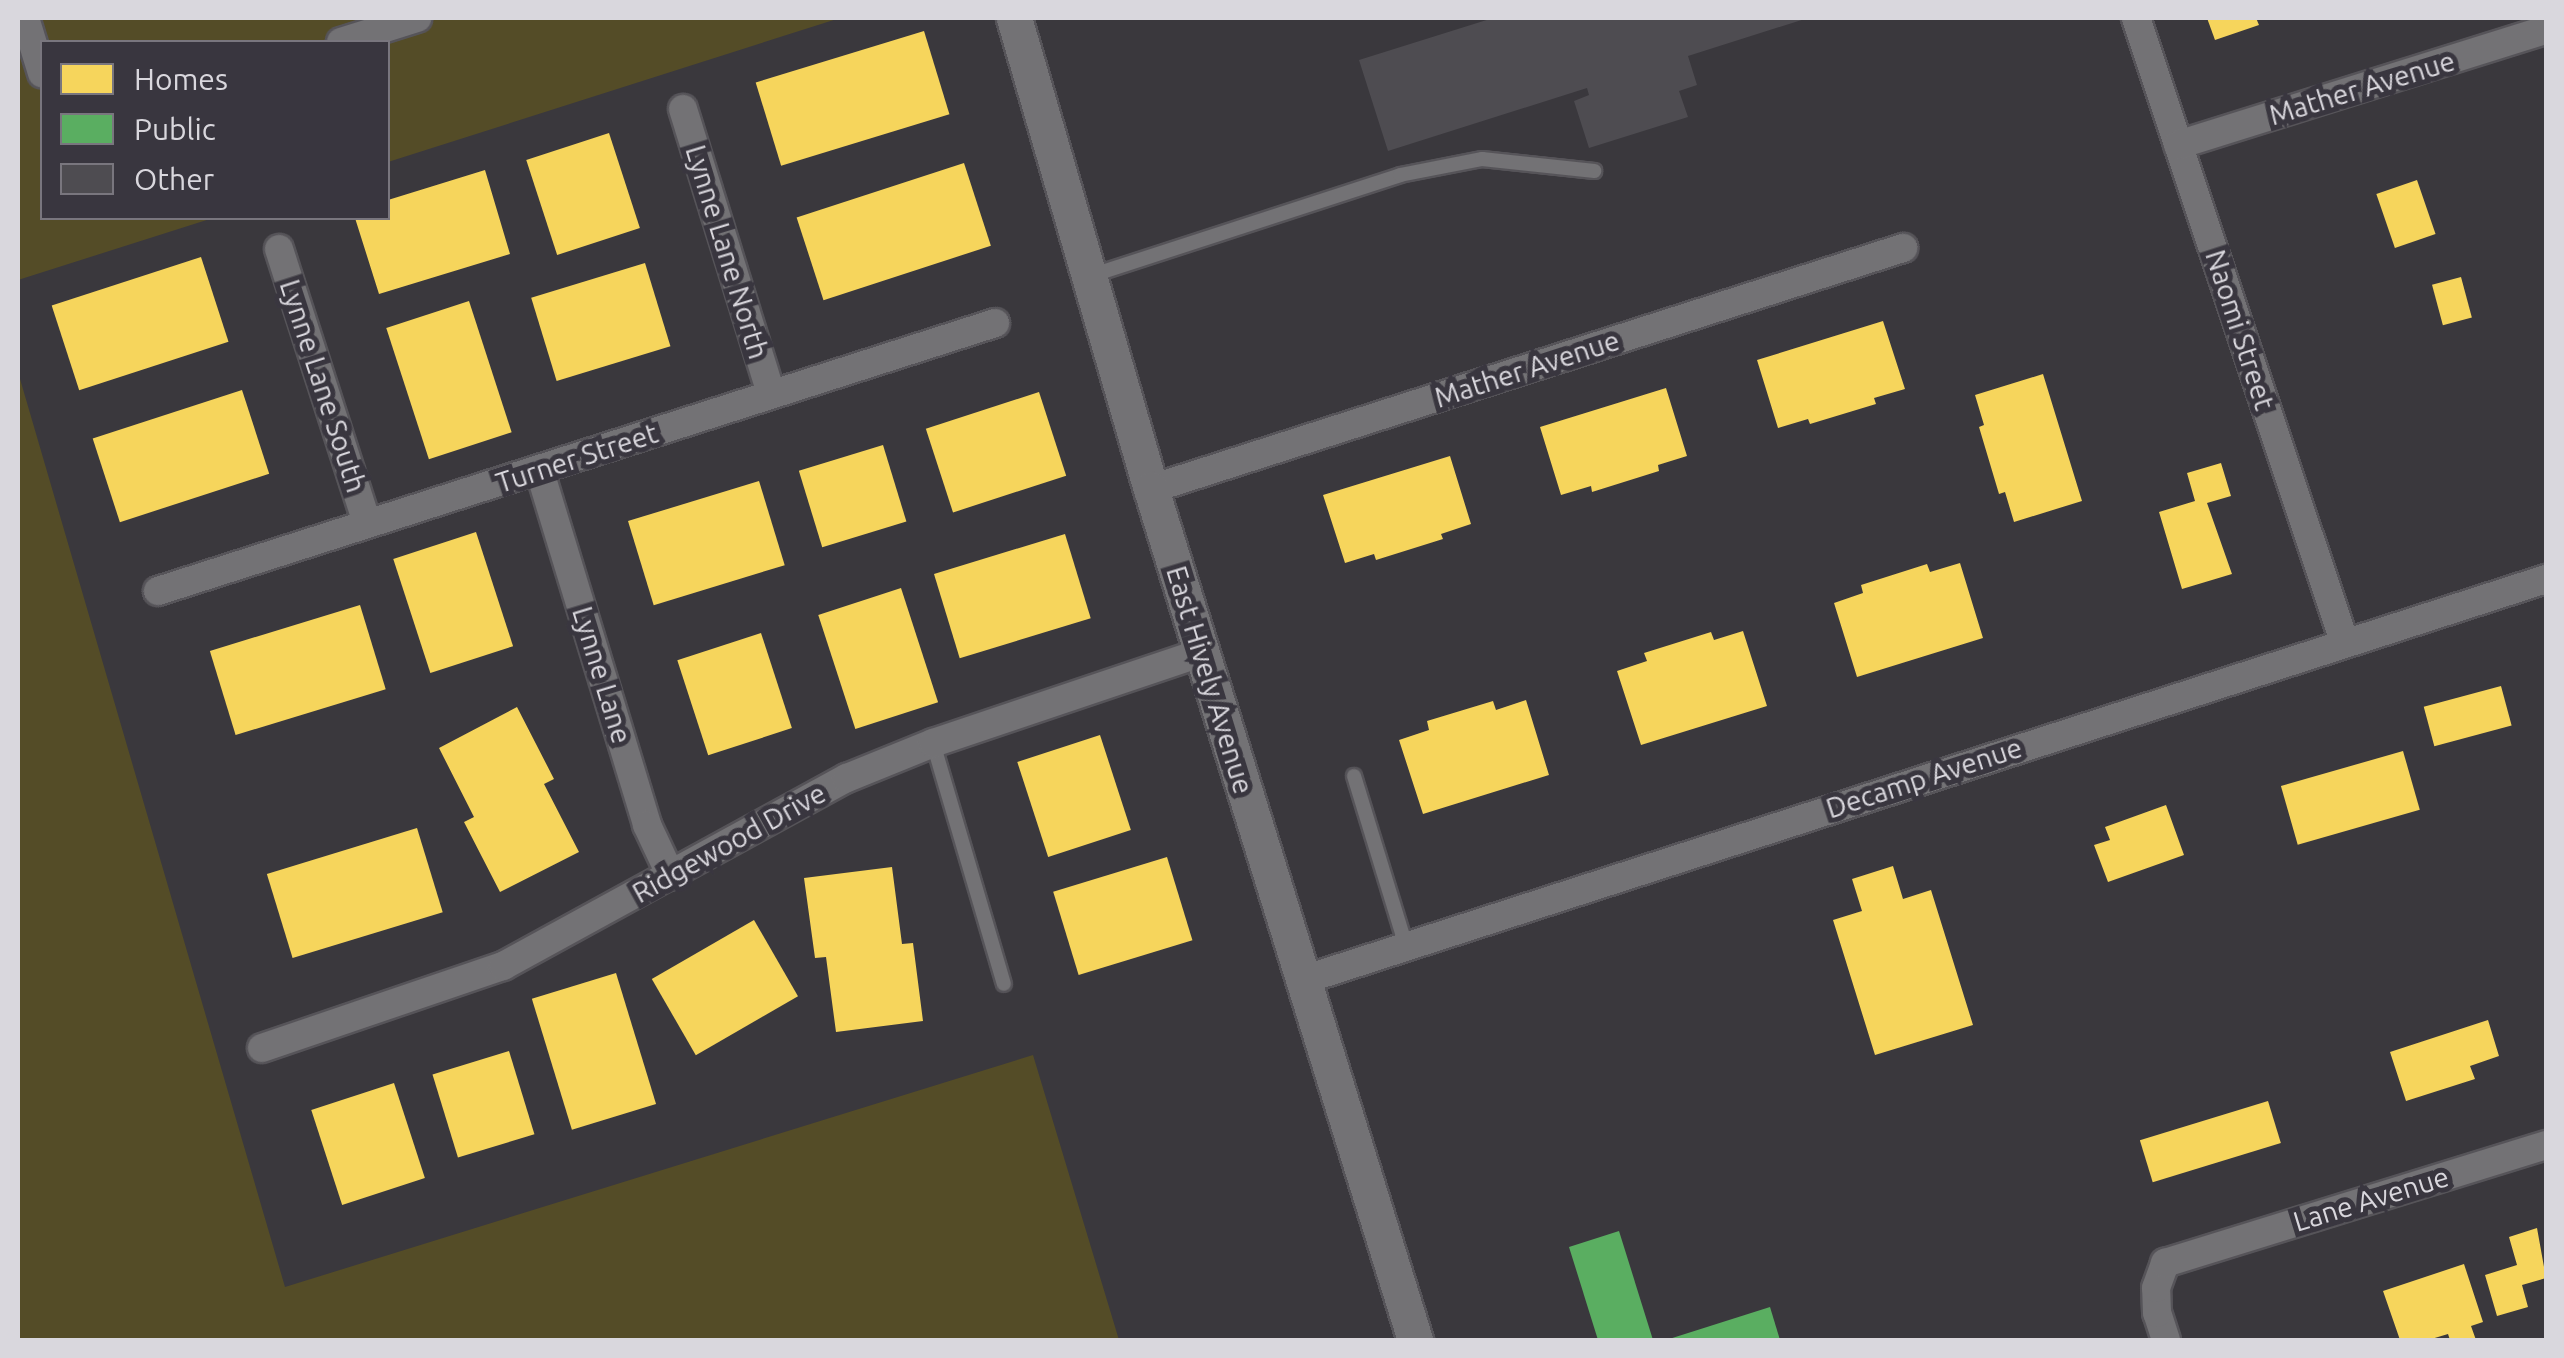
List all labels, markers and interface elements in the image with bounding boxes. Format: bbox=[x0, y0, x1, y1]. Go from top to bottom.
legend bbox=[40, 40, 390, 220]
street label: Mather Avenue bbox=[2265, 44, 2459, 132]
text: Homes bbox=[134, 62, 228, 96]
text: Public bbox=[134, 112, 216, 146]
street label: Lynne Lane North bbox=[679, 141, 775, 363]
text: Other bbox=[134, 162, 214, 196]
street label: Naomi Street bbox=[2198, 246, 2282, 414]
street label: Lynne Lane South bbox=[273, 275, 373, 497]
street label: Mather Avenue bbox=[1430, 323, 1624, 415]
street label: Turner Street bbox=[492, 416, 662, 500]
street label: East Hively Avenue bbox=[1159, 562, 1261, 798]
street label: Lynne Lane bbox=[565, 603, 639, 747]
street label: Decamp Avenue bbox=[1822, 731, 2026, 825]
street label: Ridgewood Drive bbox=[627, 776, 831, 910]
street label: Lane Avenue bbox=[2289, 1159, 2453, 1239]

